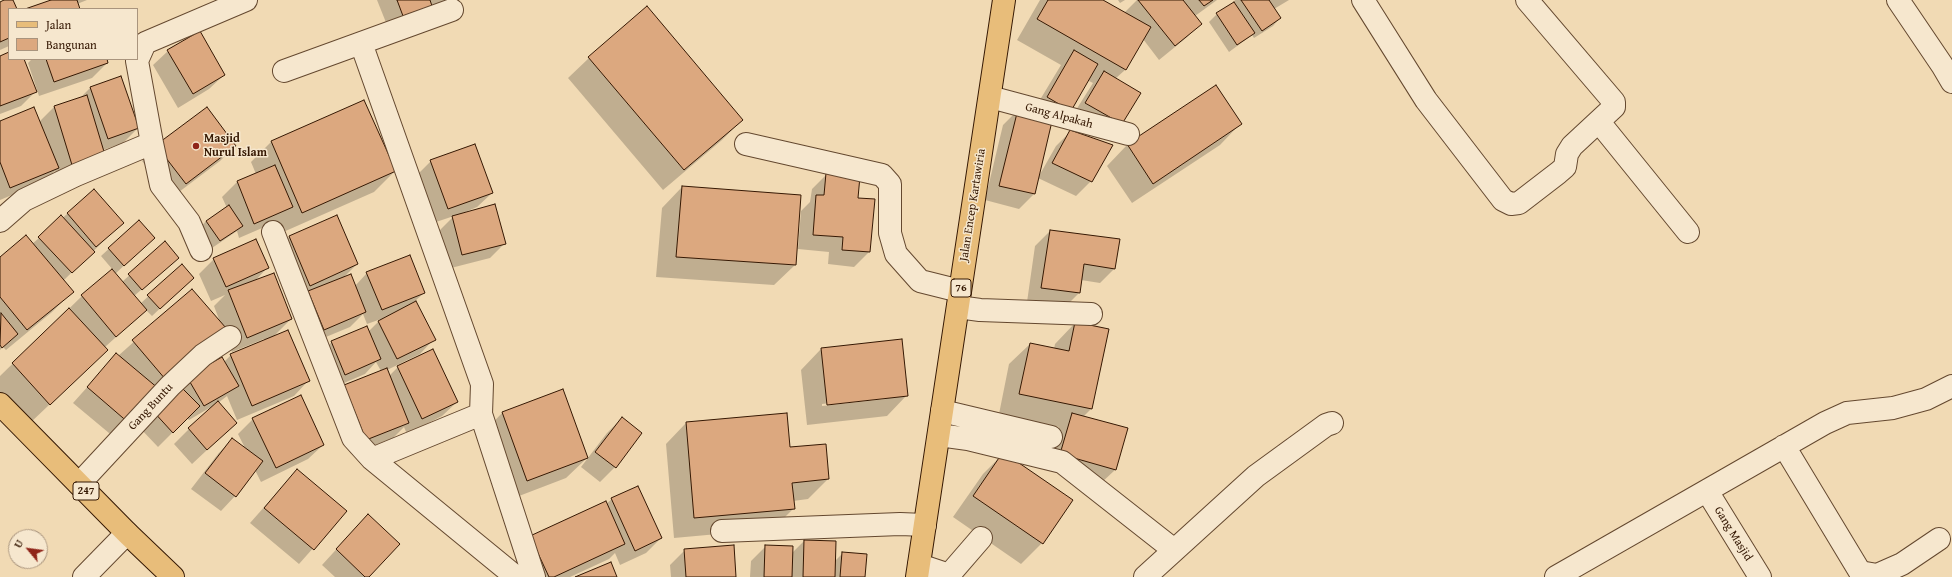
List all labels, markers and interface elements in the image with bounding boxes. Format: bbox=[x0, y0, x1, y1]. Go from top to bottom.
legend bbox=[8, 8, 138, 60]
text: Jalan bbox=[46, 16, 71, 33]
text: Bangunan bbox=[46, 36, 97, 53]
street label: Gang Alpakah bbox=[1024, 100, 1094, 132]
place label: Masjid Nurul Islam bbox=[204, 132, 267, 160]
marker: Masjid Nurul Islam bbox=[191, 141, 201, 151]
street label: Jalan Encep Kartawiria bbox=[957, 148, 989, 262]
road number: 76 bbox=[951, 279, 971, 297]
street label: Gang Buntu bbox=[126, 381, 176, 433]
road number: 247 bbox=[73, 482, 99, 500]
street label: Gang Masjid bbox=[1711, 504, 1755, 564]
north arrow bbox=[8, 529, 48, 569]
text: U bbox=[10, 537, 27, 551]

